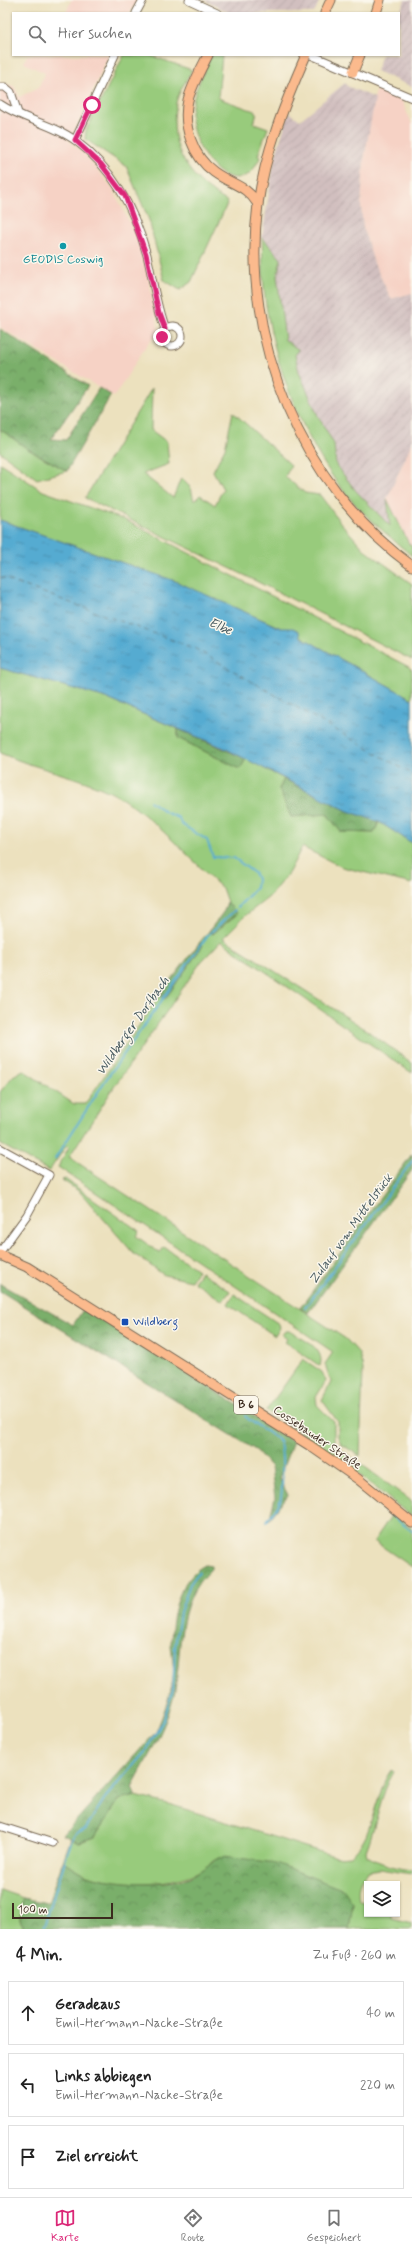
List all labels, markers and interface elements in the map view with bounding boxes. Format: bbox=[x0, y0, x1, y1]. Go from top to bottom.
search box bbox=[12, 12, 400, 56]
icon: search bbox=[26, 23, 48, 45]
text: Hier suchen bbox=[58, 24, 132, 44]
route start bbox=[83, 96, 101, 114]
marker: GEODIS Coswig bbox=[58, 241, 68, 251]
place label: GEODIS Coswig bbox=[23, 252, 103, 268]
route end bbox=[153, 328, 171, 346]
water label: Elbe bbox=[206, 614, 235, 640]
water label: Wildberger Dorfbach bbox=[93, 973, 175, 1080]
water label: Zulauf vom Mittelstück bbox=[305, 1170, 397, 1288]
place label: Wildberg bbox=[133, 1314, 178, 1331]
marker: Wildberg bbox=[120, 1317, 130, 1327]
road number: B 6 bbox=[234, 1396, 258, 1414]
street label: Cossebauder Straße bbox=[270, 1402, 364, 1474]
map controls bbox=[364, 1881, 400, 1917]
button: layers bbox=[364, 1881, 400, 1917]
scale bar bbox=[12, 1901, 113, 1920]
text: 100 m bbox=[18, 1903, 48, 1917]
text: 4 Min. bbox=[16, 1944, 62, 1966]
text: Zu Fuß · 260 m bbox=[313, 1947, 396, 1964]
text: Geradeaus bbox=[55, 1995, 120, 2015]
icon: ahead bbox=[17, 2002, 39, 2024]
text: 40 m bbox=[366, 2005, 395, 2022]
text: Emil-Hermann-Nacke-Straße bbox=[55, 2015, 223, 2032]
text: Links abbiegen bbox=[55, 2067, 152, 2087]
icon: left bbox=[17, 2074, 39, 2096]
text: 220 m bbox=[360, 2077, 395, 2094]
text: Emil-Hermann-Nacke-Straße bbox=[55, 2087, 223, 2104]
icon: arrive bbox=[17, 2146, 39, 2168]
text: Ziel erreicht bbox=[55, 2147, 138, 2167]
tab: Karte bbox=[51, 2207, 79, 2245]
tab: Route bbox=[181, 2207, 205, 2245]
tab: Gespeichert bbox=[307, 2207, 361, 2245]

